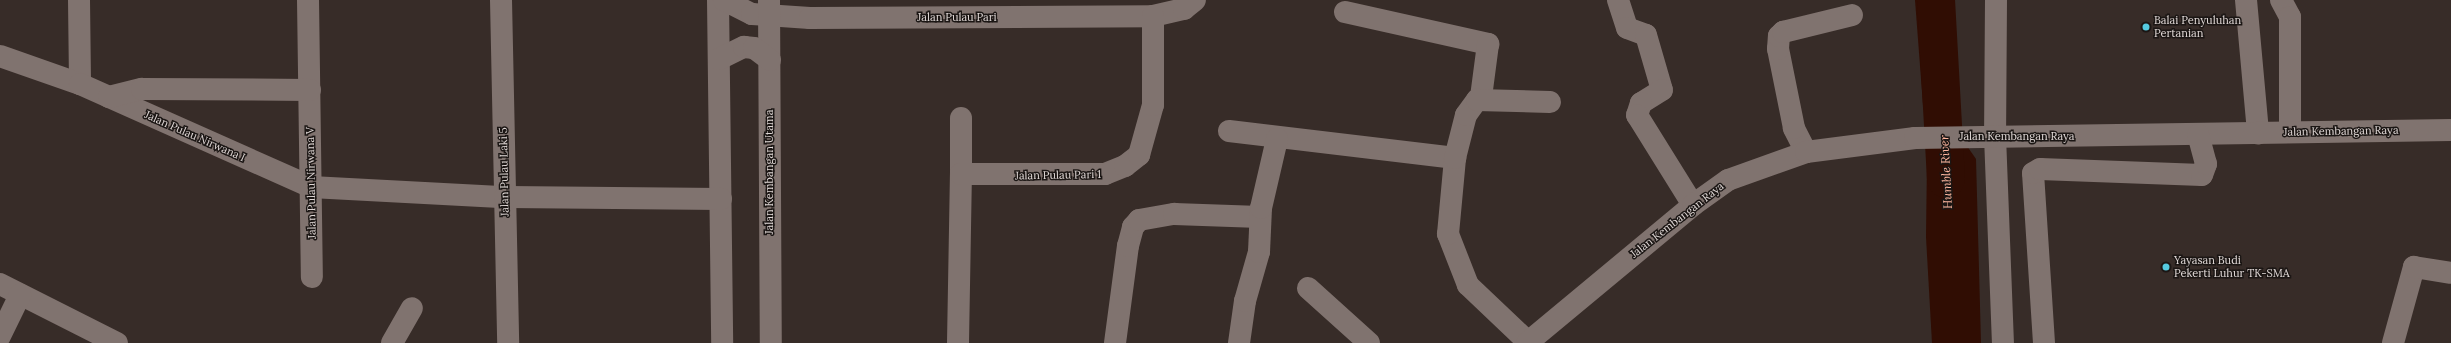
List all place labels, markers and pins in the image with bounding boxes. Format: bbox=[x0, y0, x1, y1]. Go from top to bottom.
place label: Balai Penyuluhan Pertanian bbox=[2154, 14, 2241, 40]
marker: Balai Penyuluhan Pertanian bbox=[2141, 22, 2151, 32]
place label: Yayasan Budi Pekerti Luhur TK-SMA bbox=[2174, 254, 2290, 280]
marker: Yayasan Budi Pekerti Luhur TK-SMA bbox=[2161, 262, 2171, 272]

